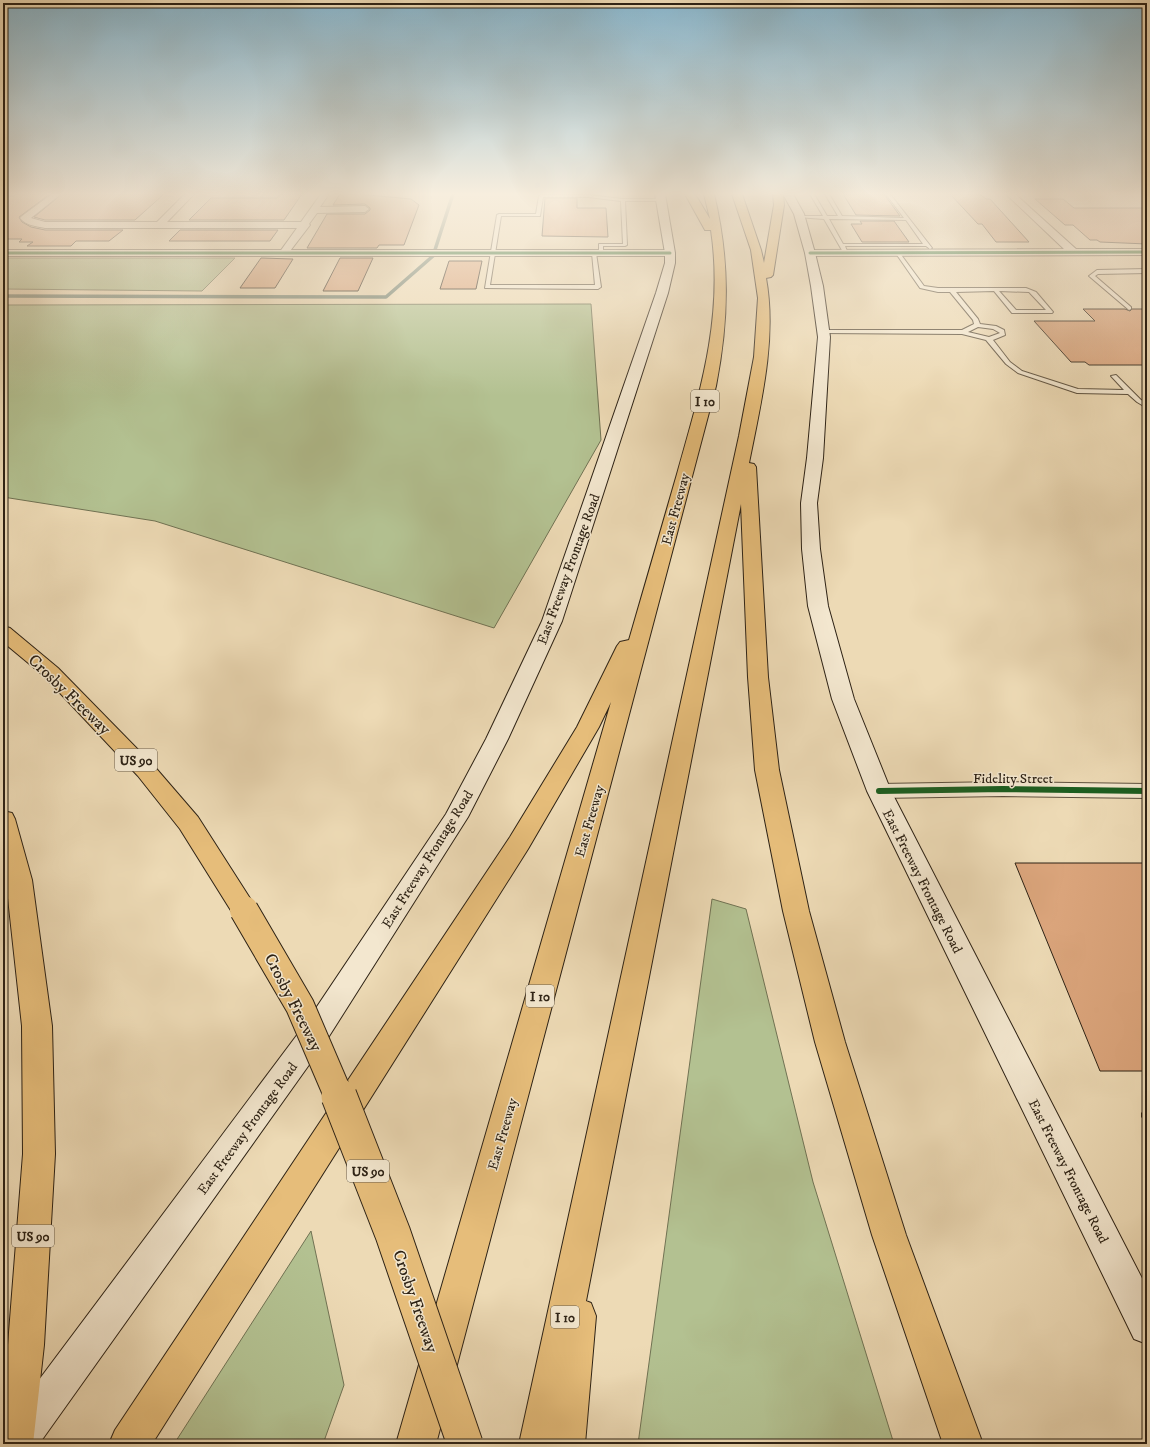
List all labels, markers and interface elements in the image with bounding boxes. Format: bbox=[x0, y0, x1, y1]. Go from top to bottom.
road number: I 10 bbox=[691, 390, 719, 412]
street label: East Freeway bbox=[658, 471, 694, 547]
street label: East Freeway Frontage Road bbox=[533, 491, 605, 647]
street label: Crosby Freeway bbox=[23, 650, 116, 741]
road number: US 90 bbox=[115, 749, 157, 771]
street label: Fidelity Street bbox=[973, 770, 1053, 788]
street label: East Freeway bbox=[571, 783, 609, 859]
street label: East Freeway Frontage Road bbox=[378, 787, 478, 932]
street label: East Freeway Frontage Road bbox=[878, 806, 966, 957]
street label: Crosby Freeway bbox=[259, 950, 328, 1056]
road number: I 10 bbox=[526, 985, 554, 1007]
street label: East Freeway Frontage Road bbox=[194, 1059, 302, 1198]
street label: East Freeway bbox=[484, 1096, 522, 1172]
street label: East Freeway Frontage Road bbox=[1024, 1096, 1112, 1247]
road number: US 90 bbox=[347, 1160, 389, 1182]
road number: US 90 bbox=[12, 1225, 54, 1247]
street label: Crosby Freeway bbox=[387, 1247, 443, 1356]
road number: I 10 bbox=[551, 1306, 579, 1328]

